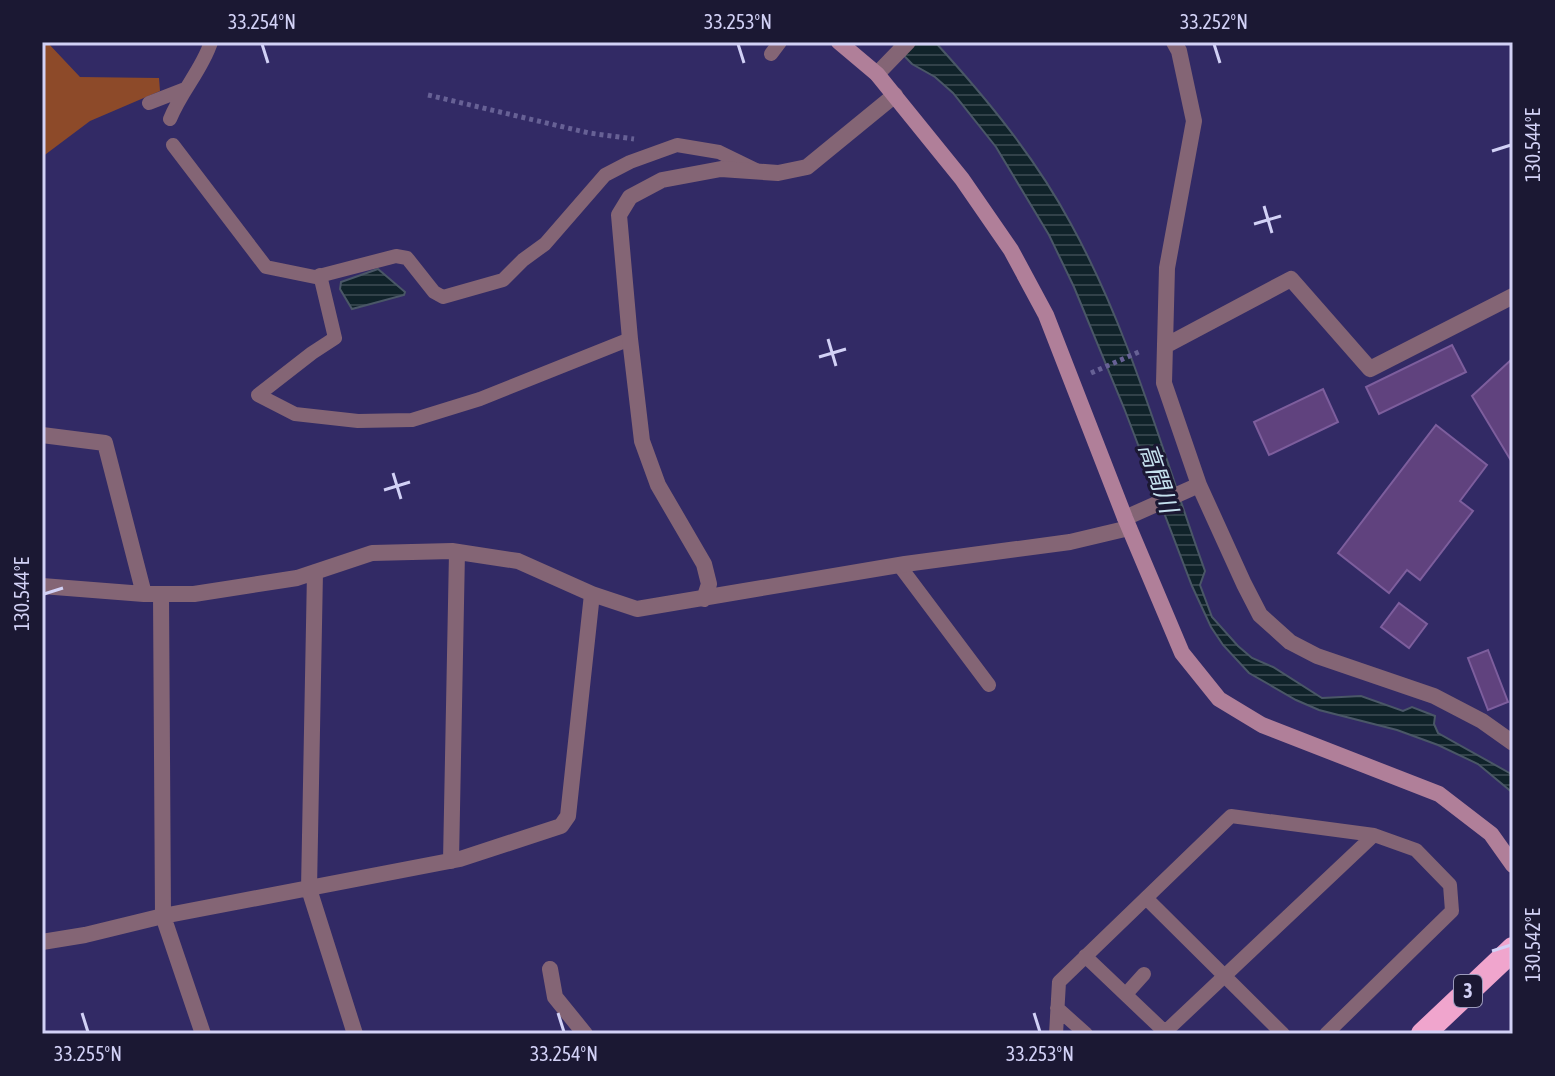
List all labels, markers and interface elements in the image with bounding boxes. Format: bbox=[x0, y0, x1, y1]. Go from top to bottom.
text: 33.254°N bbox=[228, 10, 296, 33]
text: 33.253°N bbox=[704, 10, 772, 33]
text: 33.252°N bbox=[1180, 10, 1248, 33]
text: 130.544°E bbox=[1521, 108, 1544, 182]
water label: 高間川 bbox=[1134, 439, 1184, 519]
text: 130.544°E bbox=[10, 557, 33, 631]
text: 130.542°E bbox=[1521, 908, 1544, 982]
road number: 3 bbox=[1454, 975, 1482, 1007]
text: 33.255°N bbox=[54, 1042, 122, 1065]
text: 33.254°N bbox=[530, 1042, 598, 1065]
text: 33.253°N bbox=[1006, 1042, 1074, 1065]

